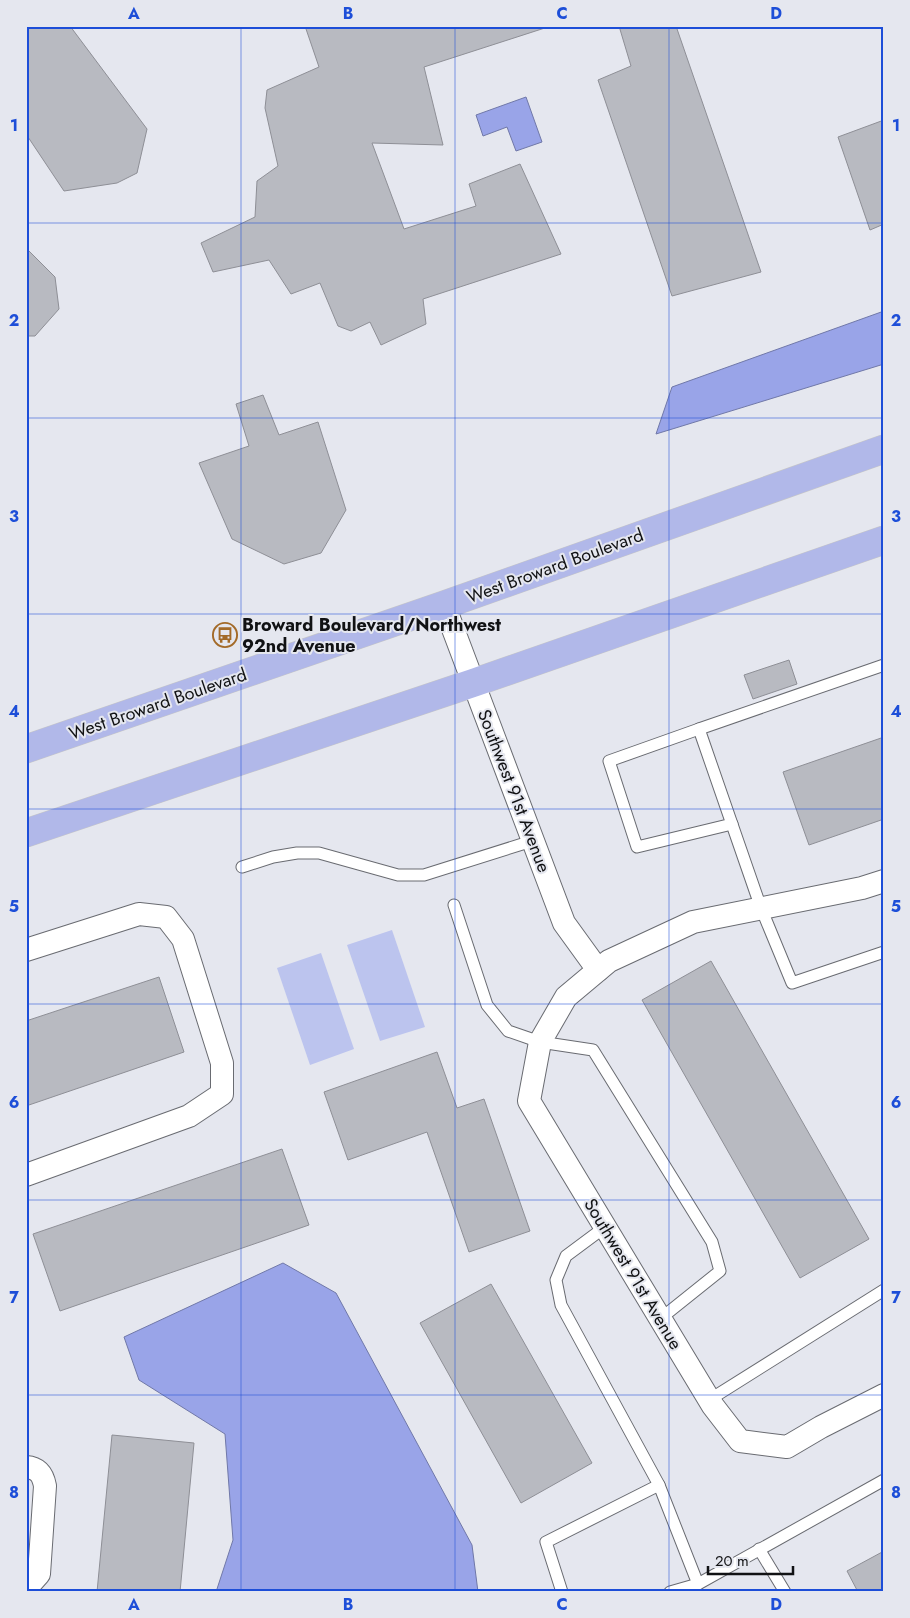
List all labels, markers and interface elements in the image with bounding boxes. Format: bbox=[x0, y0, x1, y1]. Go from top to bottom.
text: A bbox=[127, 2, 140, 25]
text: B bbox=[343, 2, 353, 25]
text: C bbox=[556, 2, 568, 25]
text: D bbox=[770, 2, 782, 25]
text: 1 bbox=[10, 114, 18, 137]
text: 1 bbox=[892, 114, 900, 137]
text: 2 bbox=[9, 309, 19, 332]
text: 2 bbox=[891, 309, 901, 332]
text: 3 bbox=[9, 505, 19, 528]
text: 3 bbox=[891, 505, 901, 528]
street label: West Broward Boulevard bbox=[463, 522, 647, 610]
place label: Broward Boulevard/Northwest 92nd Avenue bbox=[242, 612, 501, 659]
bus stop icon: Broward Boulevard/Northwest 92nd Avenue bbox=[212, 622, 238, 648]
street label: West Broward Boulevard bbox=[66, 661, 250, 747]
text: 4 bbox=[8, 700, 20, 723]
text: 4 bbox=[890, 700, 902, 723]
street label: Southwest 91st Avenue bbox=[471, 706, 557, 876]
text: 5 bbox=[9, 895, 19, 918]
text: 5 bbox=[891, 895, 901, 918]
text: 6 bbox=[9, 1091, 19, 1114]
text: 6 bbox=[891, 1091, 901, 1114]
street label: Southwest 91st Avenue bbox=[577, 1193, 689, 1355]
text: 7 bbox=[9, 1286, 19, 1309]
text: 7 bbox=[891, 1286, 901, 1309]
text: 8 bbox=[9, 1481, 19, 1504]
text: 8 bbox=[891, 1481, 901, 1504]
scale bar bbox=[708, 1543, 792, 1575]
text: 20 m bbox=[715, 1550, 749, 1572]
text: A bbox=[127, 1593, 140, 1616]
text: B bbox=[343, 1593, 353, 1616]
text: C bbox=[556, 1593, 568, 1616]
text: D bbox=[770, 1593, 782, 1616]

